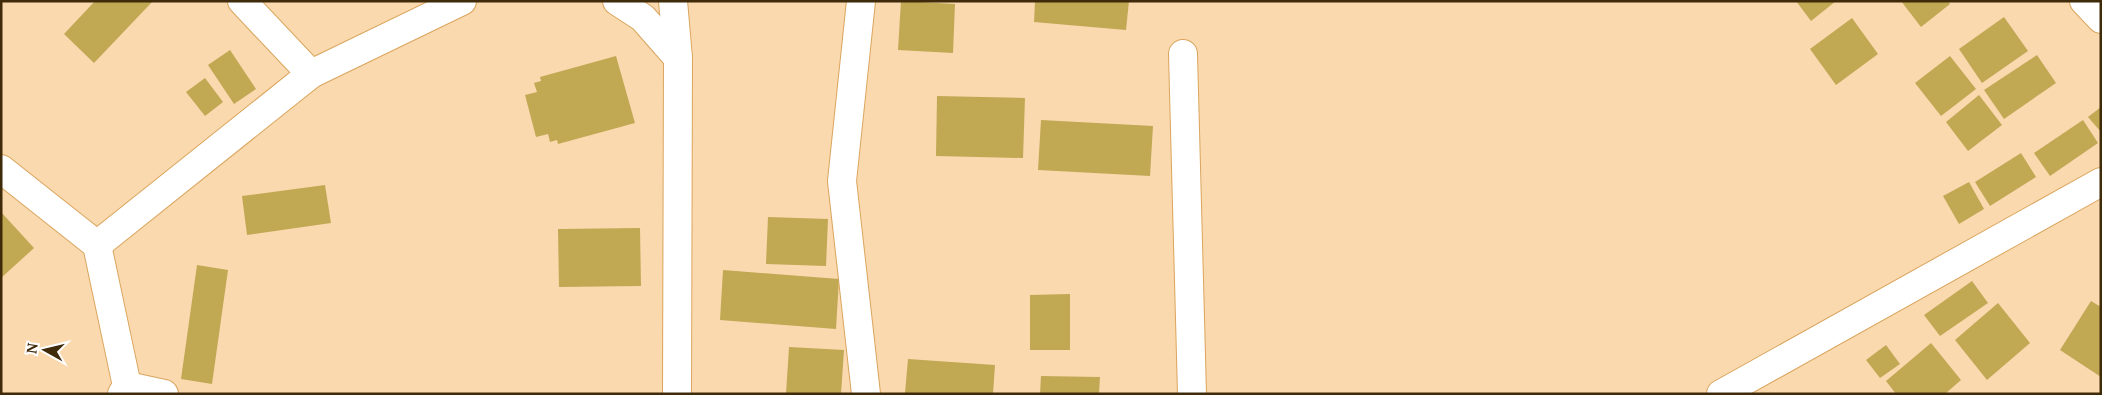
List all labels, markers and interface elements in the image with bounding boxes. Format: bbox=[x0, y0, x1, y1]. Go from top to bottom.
north arrow bbox=[20, 325, 70, 375]
text: N bbox=[21, 341, 42, 355]

